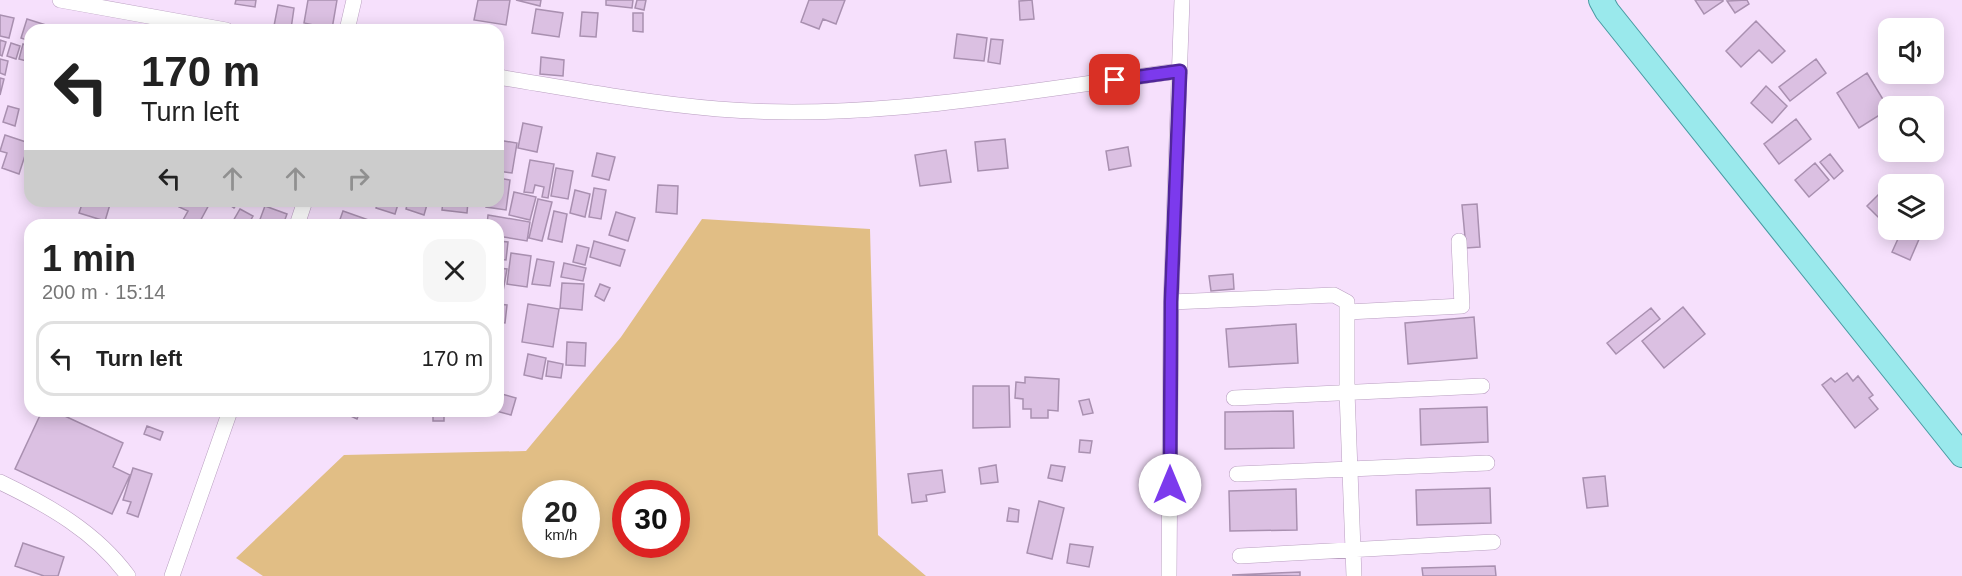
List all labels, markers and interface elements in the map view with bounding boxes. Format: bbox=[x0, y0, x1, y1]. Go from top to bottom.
map controls bbox=[1878, 18, 1944, 240]
button: sound bbox=[1878, 18, 1944, 84]
icon: left bbox=[42, 48, 120, 126]
text: 170 m bbox=[141, 48, 260, 95]
pin bbox=[1089, 54, 1140, 105]
icon: arrive bbox=[1098, 63, 1131, 96]
button: search bbox=[1878, 96, 1944, 162]
text: Turn left bbox=[141, 97, 239, 127]
icon: left bbox=[153, 162, 186, 195]
icon: ahead bbox=[216, 162, 249, 195]
icon: ahead bbox=[279, 162, 312, 195]
icon: right bbox=[342, 162, 375, 195]
button: layers bbox=[1878, 174, 1944, 240]
text: 1 min bbox=[42, 238, 136, 279]
button: close bbox=[423, 239, 486, 302]
text: 200 m · 15:14 bbox=[42, 281, 165, 303]
icon: left bbox=[45, 342, 78, 375]
text: Turn left bbox=[96, 346, 182, 371]
text: 170 m bbox=[422, 346, 483, 371]
position arrow bbox=[1138, 453, 1202, 517]
speed limit sign: 30 bbox=[612, 480, 690, 558]
text: 20 bbox=[544, 495, 578, 528]
text: km/h bbox=[545, 526, 577, 543]

